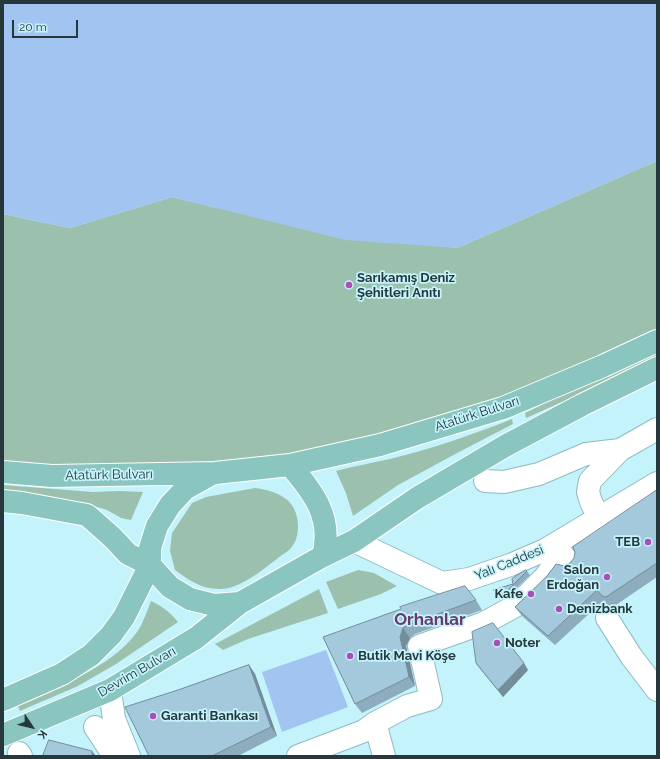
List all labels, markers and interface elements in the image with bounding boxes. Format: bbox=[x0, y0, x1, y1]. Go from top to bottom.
scale bar bbox=[14, 12, 80, 38]
text: 20 m bbox=[19, 20, 47, 34]
place label: Sarıkamış Deniz Şehitleri Anıtı bbox=[357, 270, 455, 301]
marker: Sarıkamış Deniz Şehitleri Anıtı bbox=[344, 280, 354, 290]
street label: Atatürk Bulvarı bbox=[433, 393, 521, 435]
street label: Atatürk Bulvarı bbox=[65, 466, 153, 484]
place label: TEB bbox=[615, 534, 640, 550]
marker: TEB bbox=[643, 537, 653, 547]
street label: Yalı Caddesi bbox=[472, 542, 546, 584]
place label: Salon Erdoğan bbox=[546, 562, 599, 593]
marker: Salon Erdoğan bbox=[602, 572, 612, 582]
place label: Kafe bbox=[494, 586, 523, 602]
marker: Kafe bbox=[526, 589, 536, 599]
place label: Denizbank bbox=[567, 601, 632, 617]
marker: Denizbank bbox=[554, 604, 564, 614]
district label: Orhanlar bbox=[394, 610, 466, 630]
place label: Noter bbox=[505, 635, 540, 651]
marker: Noter bbox=[492, 638, 502, 648]
street label: Devrim Bulvarı bbox=[95, 643, 179, 701]
place label: Butik Mavi Köşe bbox=[358, 648, 456, 664]
marker: Butik Mavi Köşe bbox=[345, 651, 355, 661]
north arrow bbox=[12, 707, 52, 747]
place label: Garanti Bankası bbox=[161, 708, 258, 724]
marker: Garanti Bankası bbox=[148, 711, 158, 721]
text: K bbox=[35, 727, 50, 741]

